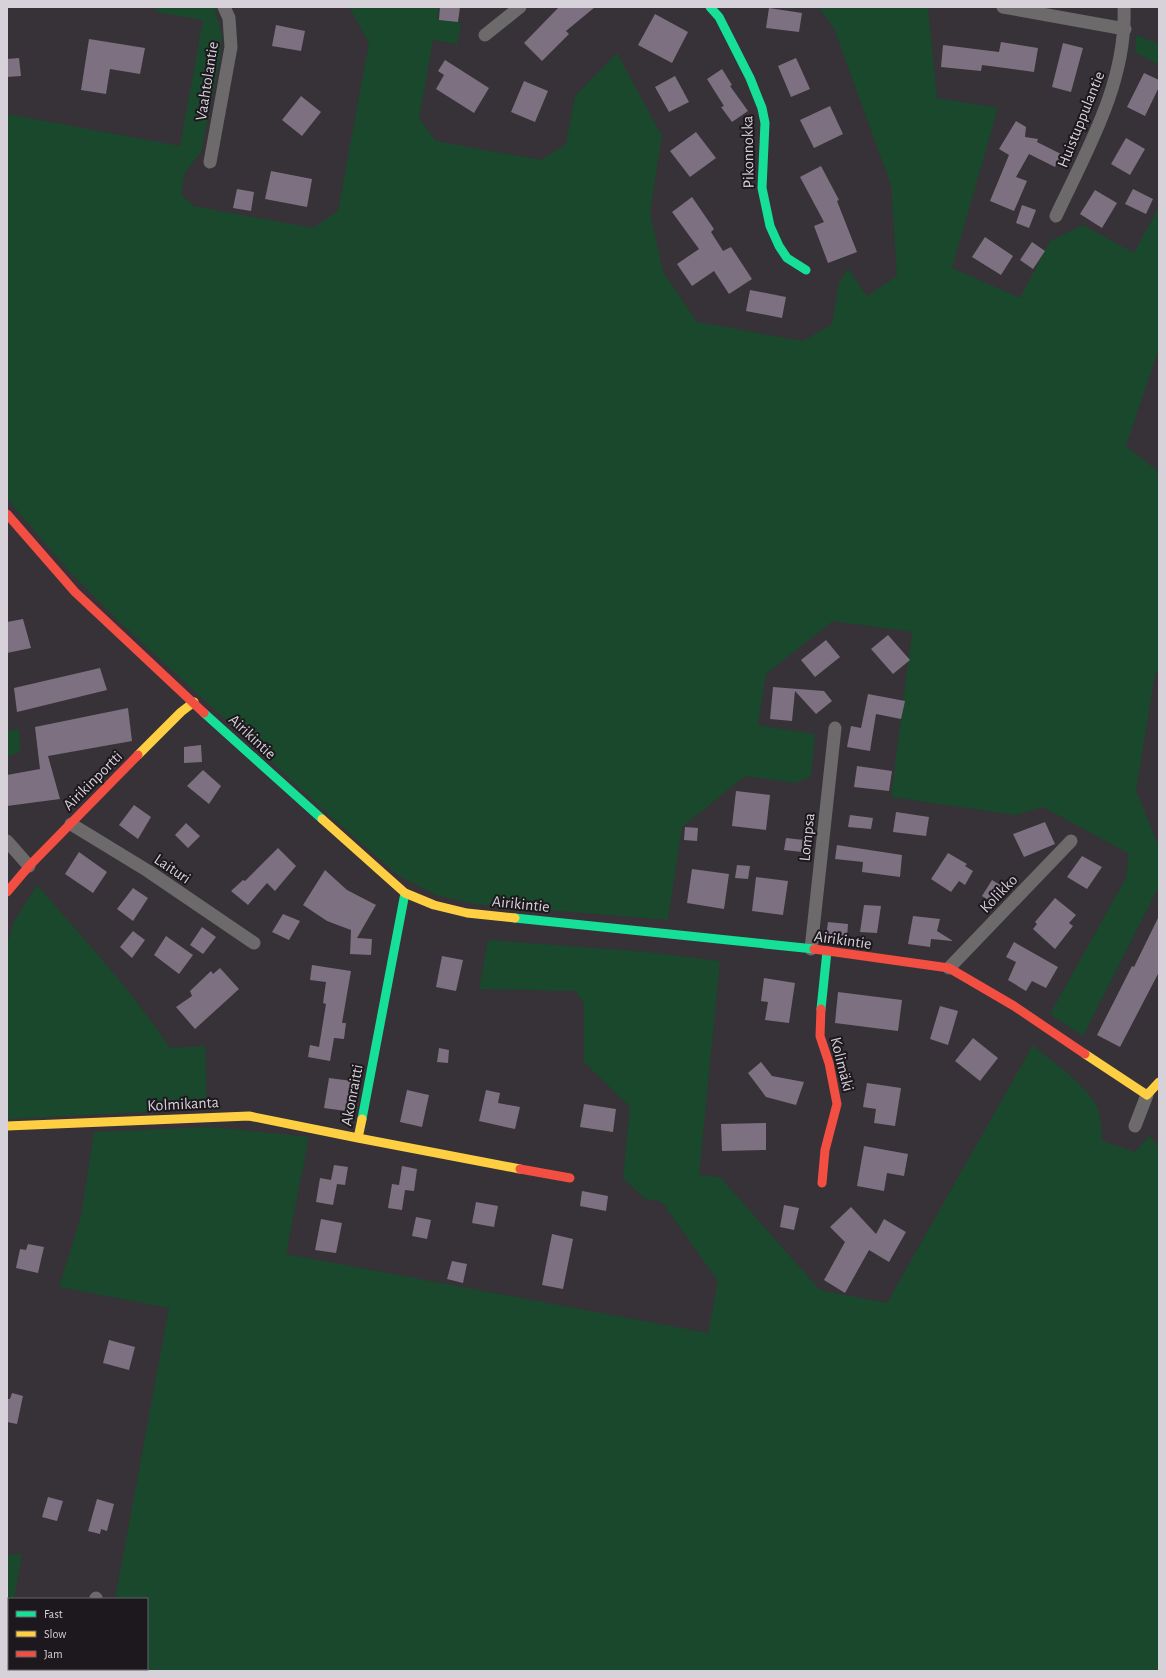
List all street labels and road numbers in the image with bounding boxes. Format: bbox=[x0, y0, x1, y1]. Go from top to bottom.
street label: Vaahtolantie bbox=[193, 40, 221, 122]
street label: Huistuppulantie bbox=[1054, 69, 1107, 170]
street label: Pikonnokka bbox=[739, 115, 757, 189]
street label: Airikintie bbox=[226, 711, 279, 762]
street label: Airikinportti bbox=[60, 748, 125, 813]
street label: Lompsa bbox=[797, 812, 817, 862]
street label: Laituri bbox=[151, 851, 194, 887]
street label: Kolikko bbox=[977, 871, 1021, 916]
street label: Airikintie bbox=[491, 893, 551, 915]
street label: Airikintie bbox=[813, 928, 873, 952]
street label: Kolimäki bbox=[828, 1035, 856, 1093]
street label: Akonraitti bbox=[338, 1063, 366, 1127]
street label: Kolmikanta bbox=[147, 1094, 219, 1114]

